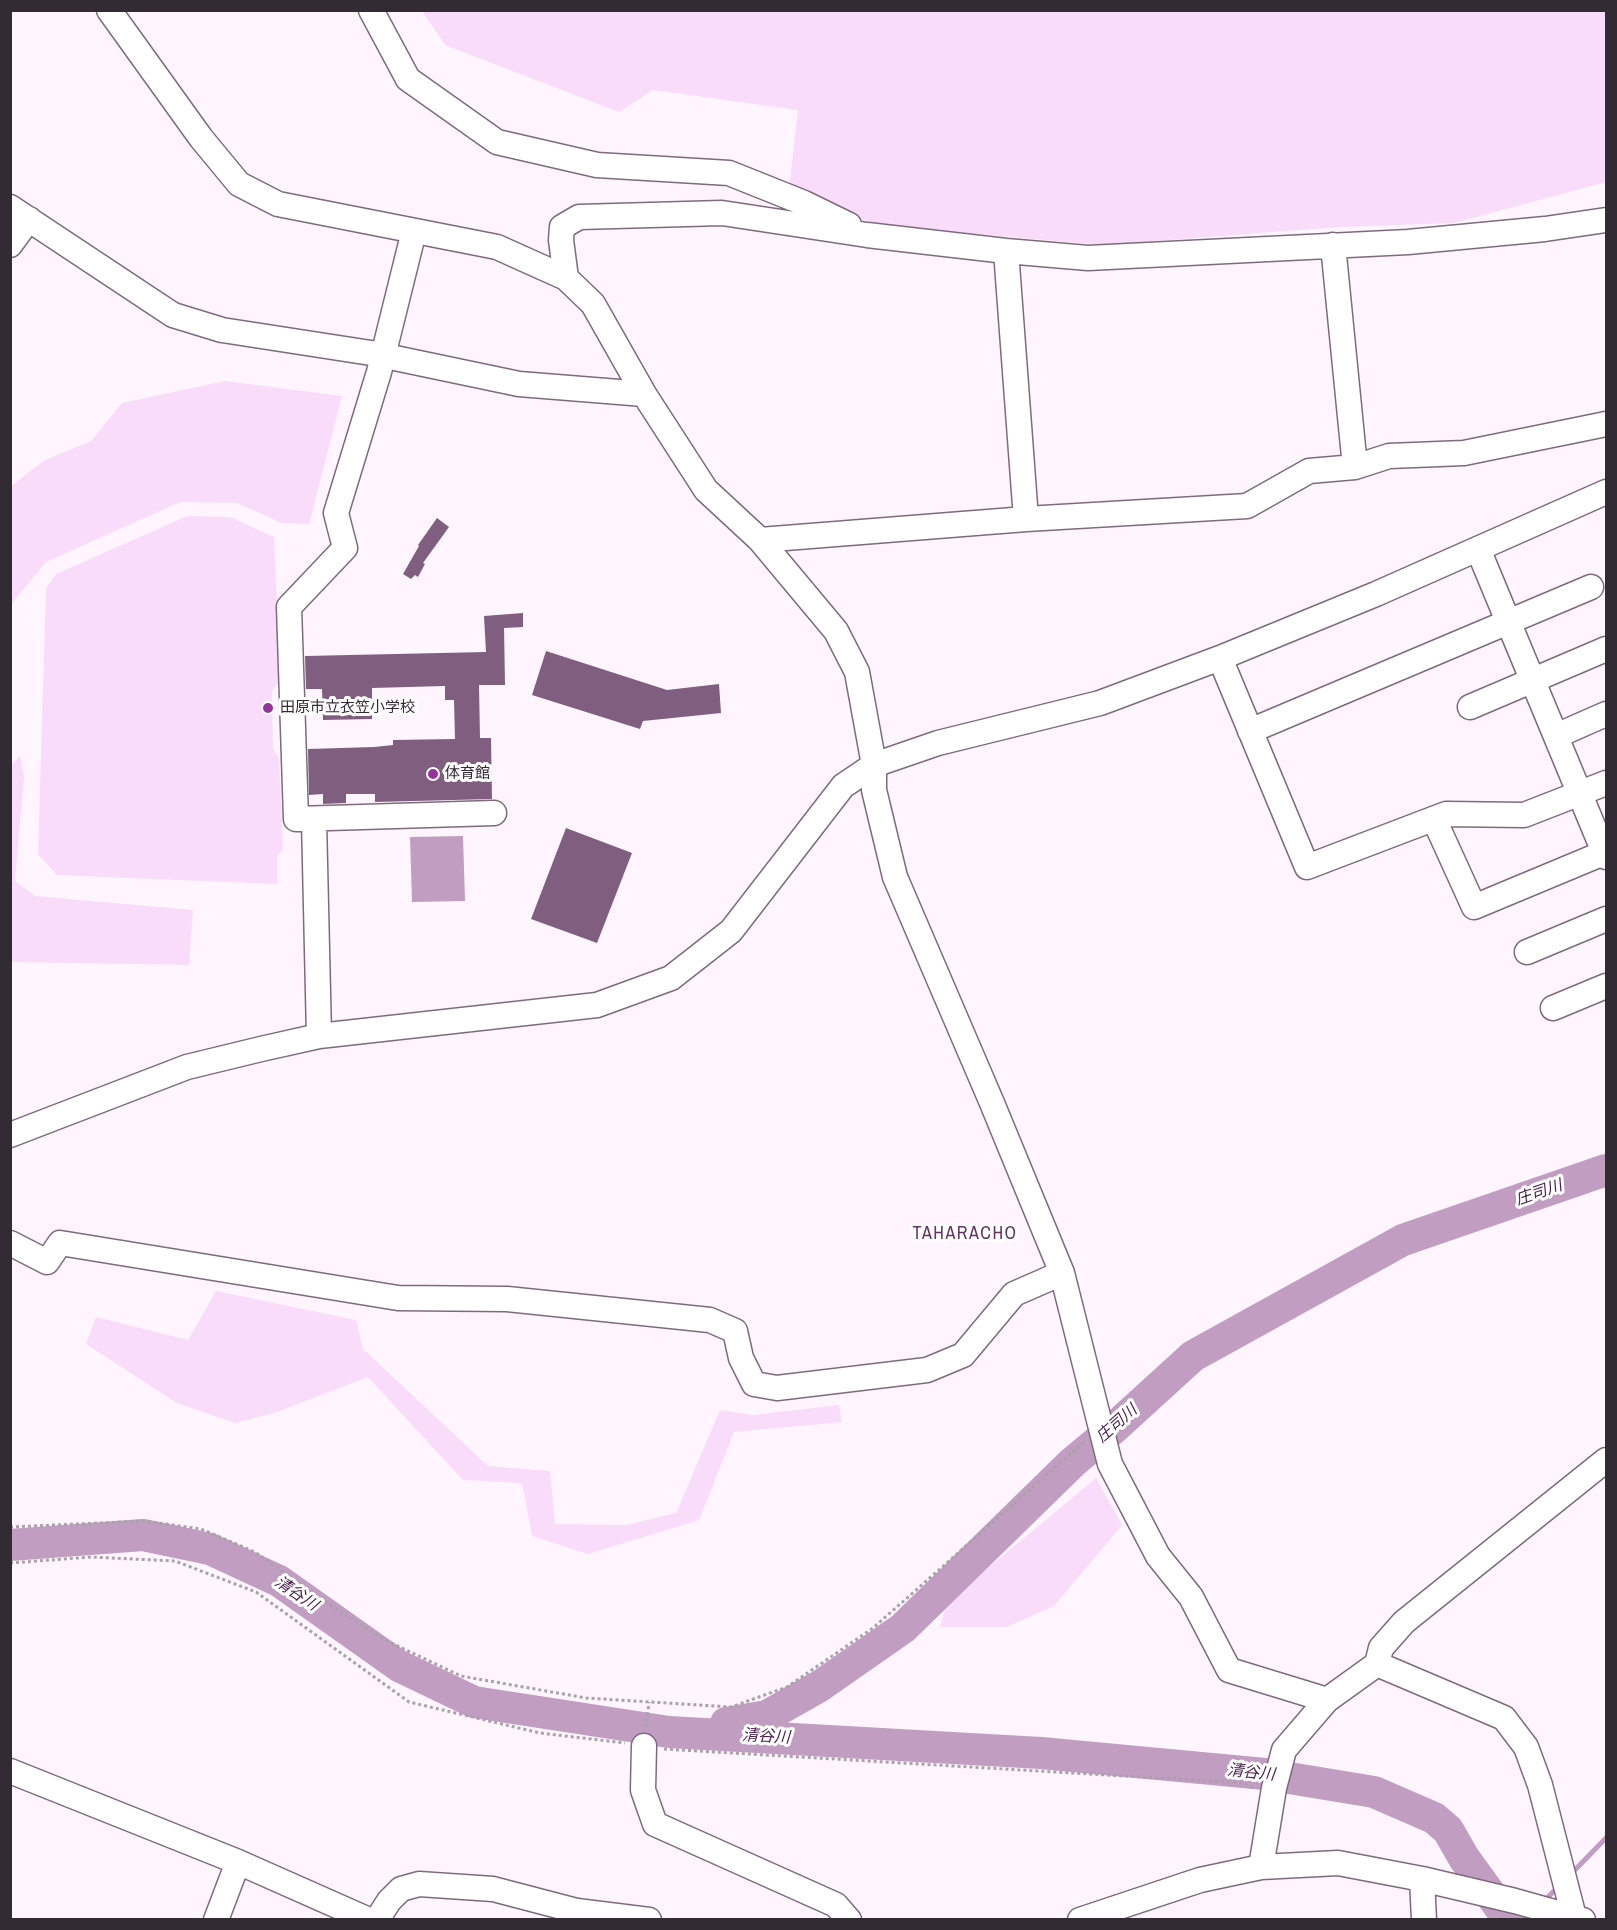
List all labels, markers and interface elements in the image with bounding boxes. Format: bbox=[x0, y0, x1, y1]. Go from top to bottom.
place label: 田原市立衣笠小学校 bbox=[280, 699, 415, 717]
marker: 田原市立衣笠小学校 bbox=[261, 701, 275, 715]
place label: 体育館 bbox=[445, 765, 490, 783]
marker: 体育館 bbox=[426, 767, 440, 781]
water label: 庄司川 bbox=[1513, 1176, 1565, 1210]
district label: TAHARACHO bbox=[912, 1223, 1018, 1245]
water label: 庄司川 bbox=[1093, 1401, 1141, 1447]
water label: 清谷川 bbox=[271, 1573, 321, 1615]
water label: 清谷川 bbox=[742, 1726, 790, 1748]
water label: 清谷川 bbox=[1226, 1761, 1276, 1785]

